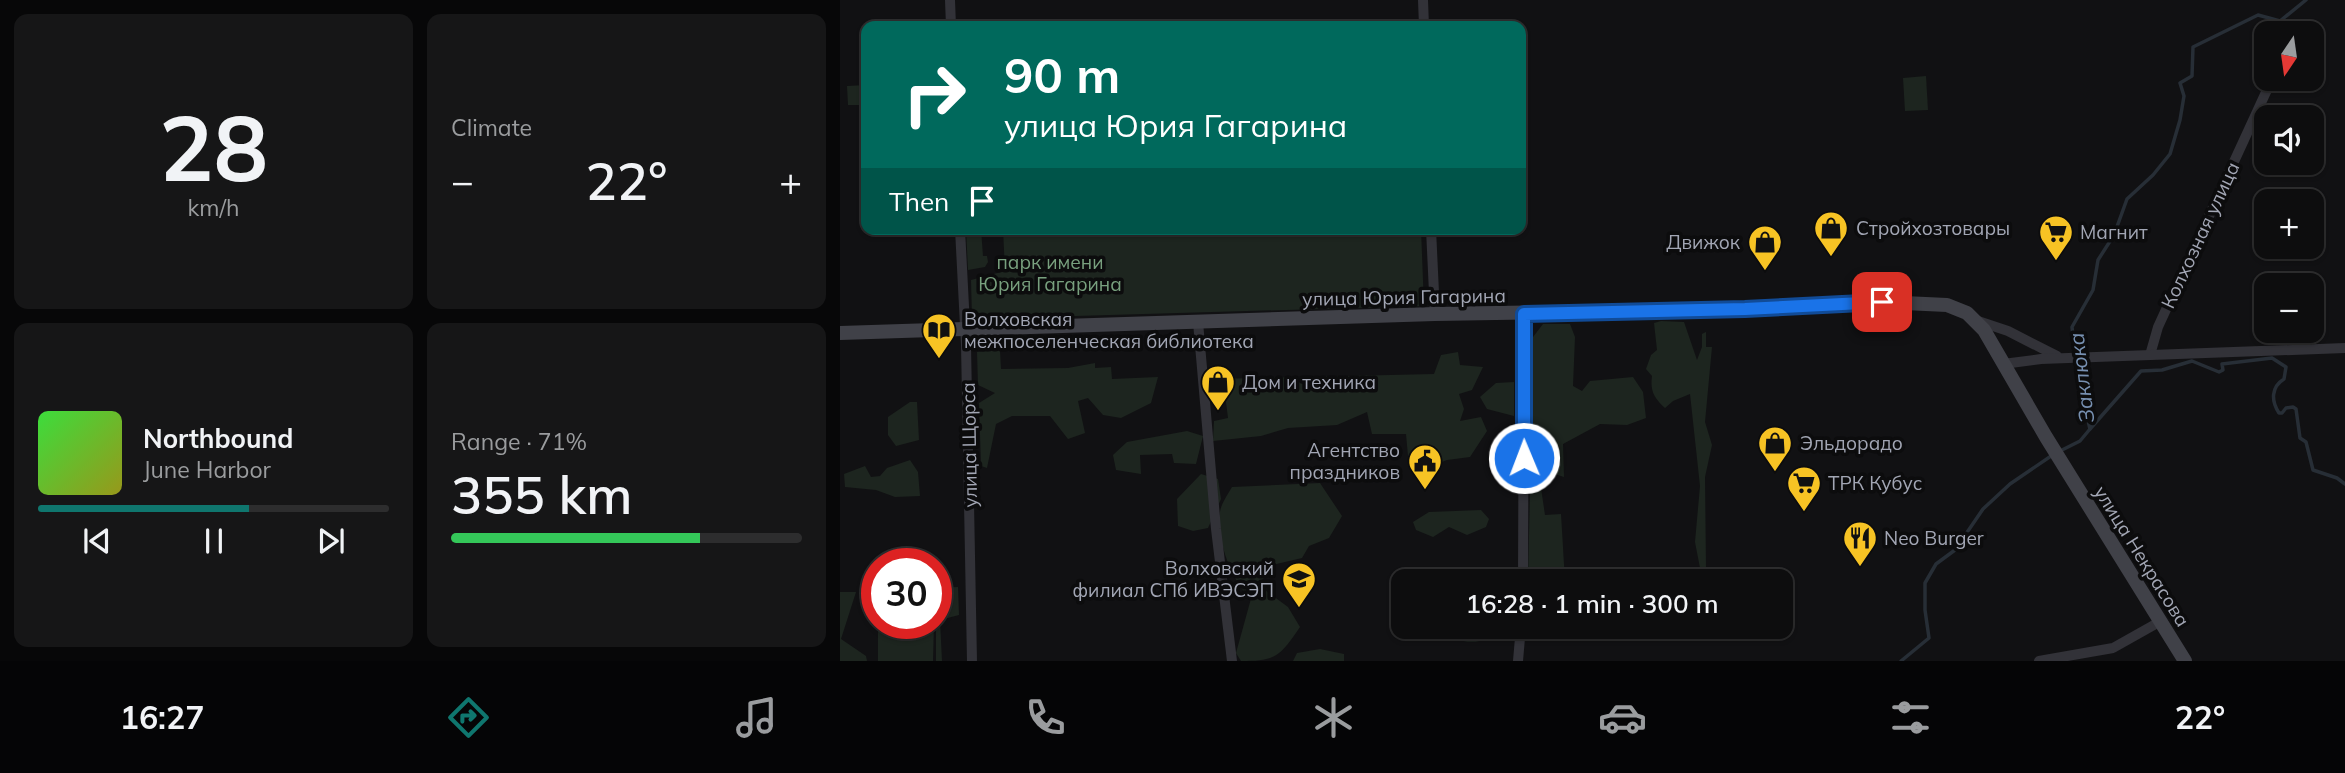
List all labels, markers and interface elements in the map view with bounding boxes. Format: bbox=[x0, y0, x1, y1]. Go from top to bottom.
north arrow bbox=[2254, 21, 2324, 91]
map controls bbox=[2254, 21, 2324, 343]
text: 90 m bbox=[1004, 44, 1120, 105]
icon: right bbox=[889, 49, 980, 140]
text: 28 bbox=[159, 90, 268, 204]
text: улица Юрия Гагарина bbox=[1004, 105, 1347, 145]
button: sound bbox=[2254, 105, 2324, 175]
text: Climate bbox=[451, 113, 532, 142]
text: 22° bbox=[586, 148, 667, 213]
text: − bbox=[451, 157, 474, 205]
text: + bbox=[779, 157, 802, 205]
street label: Колхозная улица bbox=[2156, 158, 2244, 312]
icon: arrive bbox=[963, 182, 1001, 220]
text: Then bbox=[889, 185, 949, 218]
button: + bbox=[2254, 189, 2324, 259]
text: km/h bbox=[187, 193, 240, 222]
shop icon: Стройхозтовары bbox=[1812, 209, 1850, 258]
supermarket icon: Магнит bbox=[2037, 213, 2075, 262]
place label: Стройхозтовары bbox=[1856, 216, 2010, 240]
place label: Магнит bbox=[2080, 220, 2148, 244]
shop icon: Движок bbox=[1746, 223, 1784, 272]
place label: Движок bbox=[1666, 230, 1741, 254]
park label: парк имени Юрия Гагарина bbox=[978, 250, 1122, 296]
pin bbox=[1852, 272, 1912, 332]
button: − bbox=[2254, 273, 2324, 343]
street label: улица Юрия Гагарина bbox=[1302, 283, 1506, 311]
icon: arrive bbox=[1863, 283, 1901, 321]
place label: Волховская межпоселенческая библиотека bbox=[964, 307, 1254, 353]
library icon: Волховская межпоселенческая библиотека bbox=[920, 311, 958, 360]
water label: Заклюка bbox=[2063, 331, 2099, 425]
shop icon: Дом и техника bbox=[1199, 363, 1237, 412]
place label: Дом и техника bbox=[1242, 370, 1376, 394]
street label: улица Щорса bbox=[956, 382, 982, 508]
position arrow bbox=[1487, 421, 1561, 495]
text: Northbound bbox=[143, 422, 293, 455]
shop icon: Эльдорадо bbox=[1756, 424, 1794, 473]
text: Range · 71% bbox=[451, 427, 587, 456]
place label: Эльдорадо bbox=[1800, 431, 1903, 455]
place label: Агентство праздников bbox=[1290, 438, 1400, 484]
public building icon: Агентство праздников bbox=[1406, 442, 1444, 491]
text: June Harbor bbox=[143, 455, 271, 484]
text: 355 km bbox=[451, 462, 632, 527]
supermarket icon: ТРК Кубус bbox=[1785, 464, 1823, 513]
place label: ТРК Кубус bbox=[1828, 471, 1922, 495]
street label: улица Некрасова bbox=[2089, 481, 2195, 631]
restaurant icon: Neo Burger bbox=[1841, 519, 1879, 568]
icon: previous bbox=[78, 522, 116, 560]
icon: pause bbox=[195, 522, 233, 560]
icon: next bbox=[312, 522, 350, 560]
place label: Neo Burger bbox=[1884, 526, 1984, 550]
speed limit sign: 30 bbox=[861, 548, 952, 639]
place label: Волховский филиал СПб ИВЭСЭП bbox=[1073, 556, 1274, 602]
school or university icon: Волховский филиал СПб ИВЭСЭП bbox=[1280, 560, 1318, 609]
text: 16:28 · 1 min · 300 m bbox=[1465, 587, 1719, 620]
icon: directions bbox=[444, 693, 493, 742]
icon: music bbox=[732, 693, 781, 742]
icon: phone bbox=[1021, 693, 1070, 742]
icon: climate bbox=[1309, 693, 1358, 742]
icon: car bbox=[1598, 693, 1647, 742]
icon: filters bbox=[1886, 693, 1935, 742]
text: 16:27 bbox=[120, 697, 204, 737]
text: 22° bbox=[2175, 697, 2225, 737]

